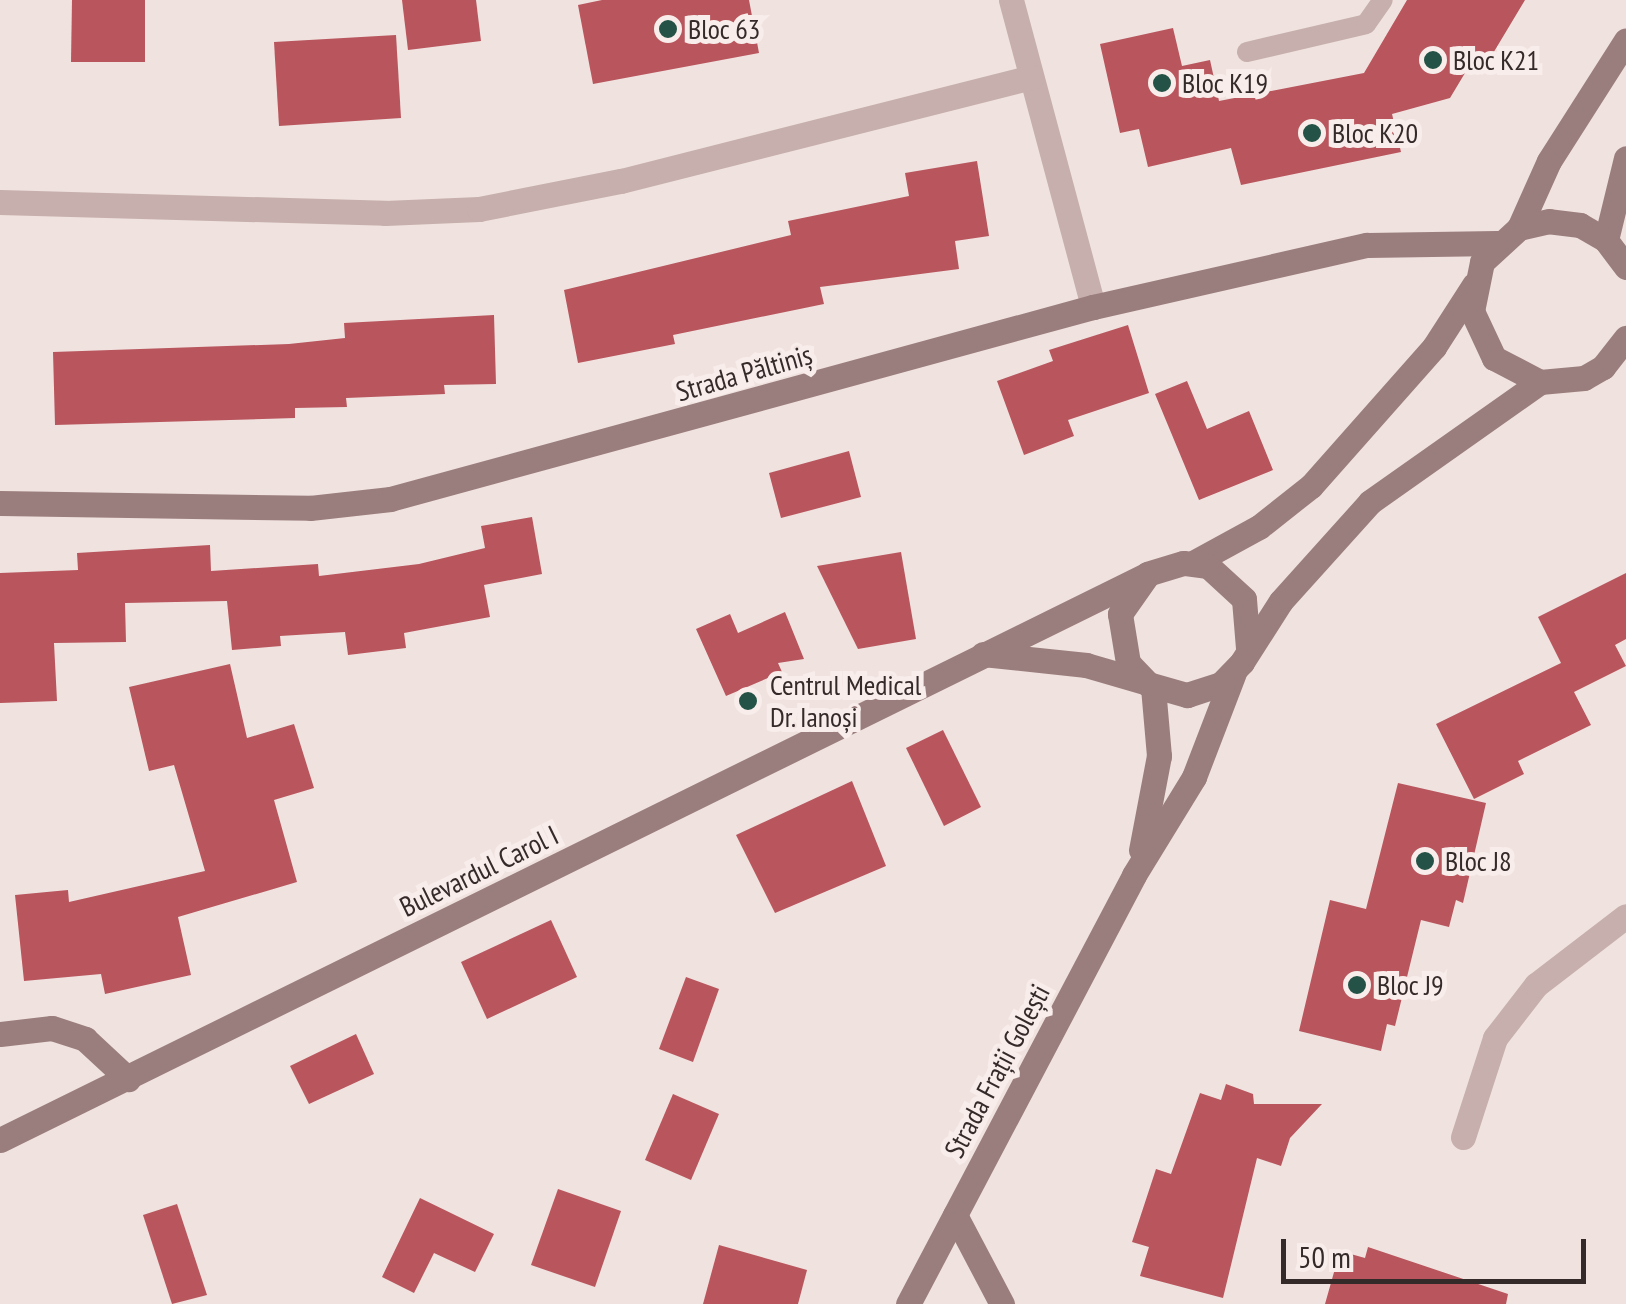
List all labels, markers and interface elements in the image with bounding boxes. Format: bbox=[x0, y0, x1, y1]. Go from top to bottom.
place label: Bloc 63 bbox=[688, 12, 761, 46]
marker: Bloc 63 bbox=[657, 18, 679, 40]
place label: Bloc K21 bbox=[1453, 43, 1540, 77]
marker: Bloc K21 bbox=[1422, 49, 1444, 71]
place label: Bloc K19 bbox=[1182, 66, 1269, 100]
marker: Bloc K19 bbox=[1151, 72, 1173, 94]
place label: Bloc K20 bbox=[1332, 116, 1419, 150]
marker: Bloc K20 bbox=[1301, 122, 1323, 144]
street label: Strada Păltiniș bbox=[672, 338, 816, 408]
place label: Centrul Medical Dr. Ianoși bbox=[770, 668, 921, 734]
marker: Centrul Medical Dr. Ianoși bbox=[735, 688, 761, 714]
street label: Bulevardul Carol I bbox=[394, 818, 564, 924]
place label: Bloc J8 bbox=[1445, 844, 1512, 878]
marker: Bloc J8 bbox=[1414, 850, 1436, 872]
place label: Bloc J9 bbox=[1377, 968, 1444, 1002]
marker: Bloc J9 bbox=[1346, 974, 1368, 996]
street label: Strada Frații Golești bbox=[937, 979, 1057, 1163]
scale bar bbox=[1286, 1219, 1591, 1281]
text: 50 m bbox=[1298, 1237, 1351, 1276]

